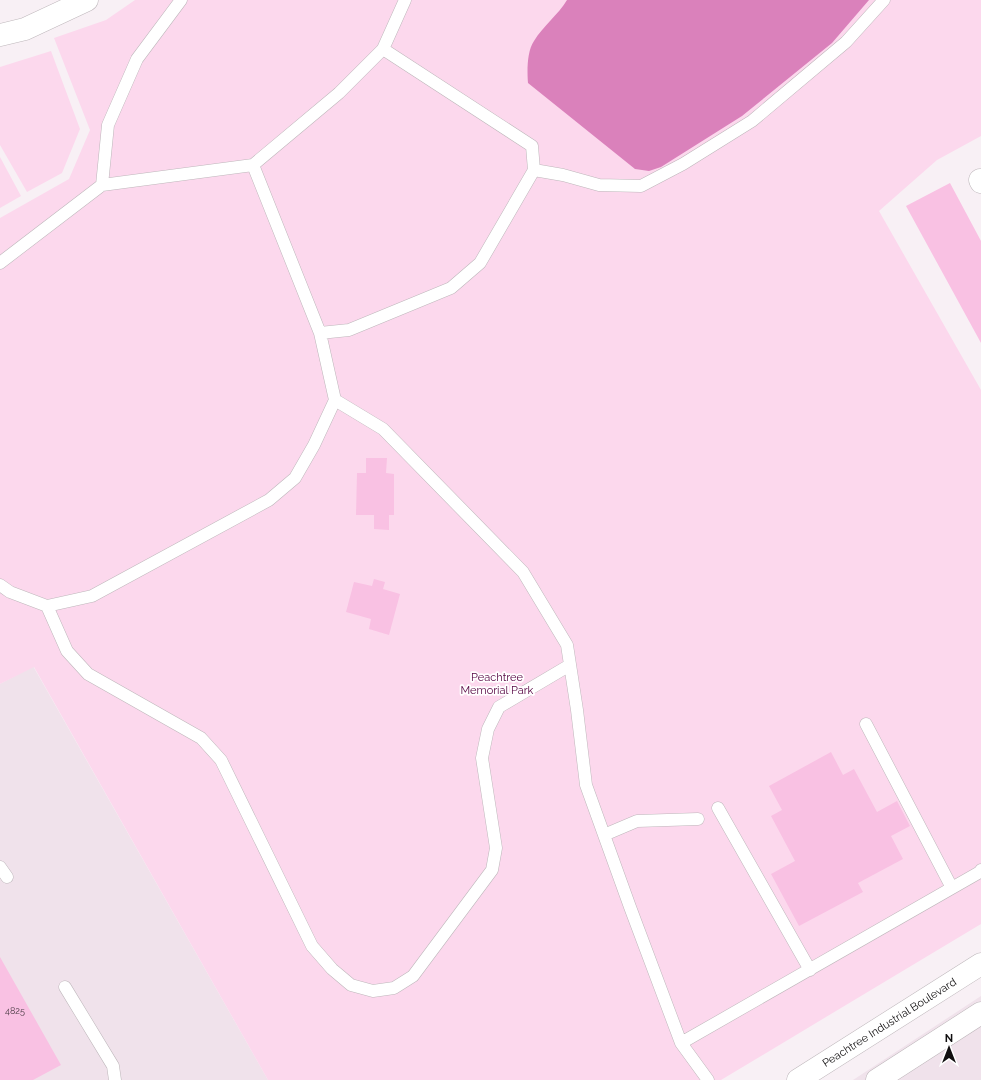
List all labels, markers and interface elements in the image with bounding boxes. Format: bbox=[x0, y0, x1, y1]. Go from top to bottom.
park label: Peachtree Memorial Park bbox=[461, 671, 534, 697]
street label: Peachtree Industrial Boulevard bbox=[820, 975, 959, 1069]
house number: 4825 bbox=[5, 1006, 25, 1016]
north arrow bbox=[929, 1028, 969, 1068]
text: N bbox=[945, 1032, 953, 1045]

